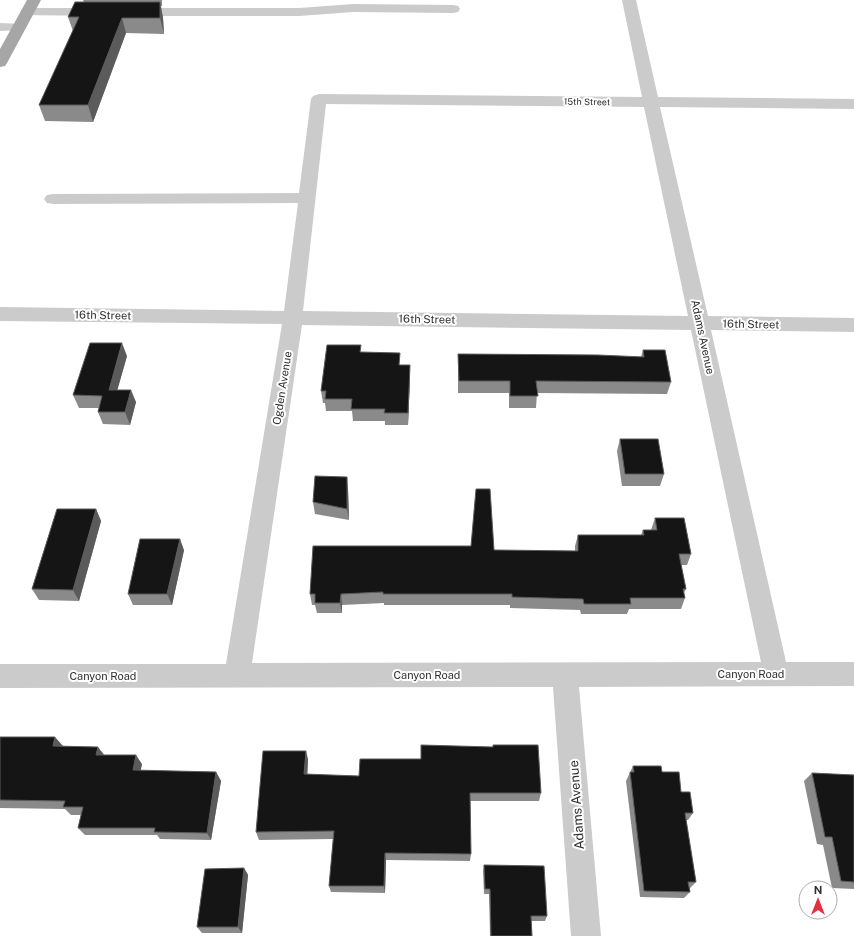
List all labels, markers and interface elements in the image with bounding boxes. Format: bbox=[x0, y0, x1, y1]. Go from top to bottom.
street label: 15th Street bbox=[564, 96, 611, 107]
street label: Adams Avenue bbox=[689, 299, 717, 375]
street label: 16th Street bbox=[75, 309, 131, 321]
street label: 16th Street bbox=[399, 313, 455, 325]
street label: 16th Street bbox=[723, 318, 779, 330]
street label: Ogden Avenue bbox=[270, 350, 294, 426]
street label: Canyon Road bbox=[718, 668, 784, 680]
street label: Canyon Road bbox=[394, 669, 460, 681]
street label: Canyon Road bbox=[70, 670, 136, 682]
street label: Adams Avenue bbox=[566, 760, 587, 850]
north arrow bbox=[798, 880, 838, 920]
text: N bbox=[814, 884, 822, 896]

